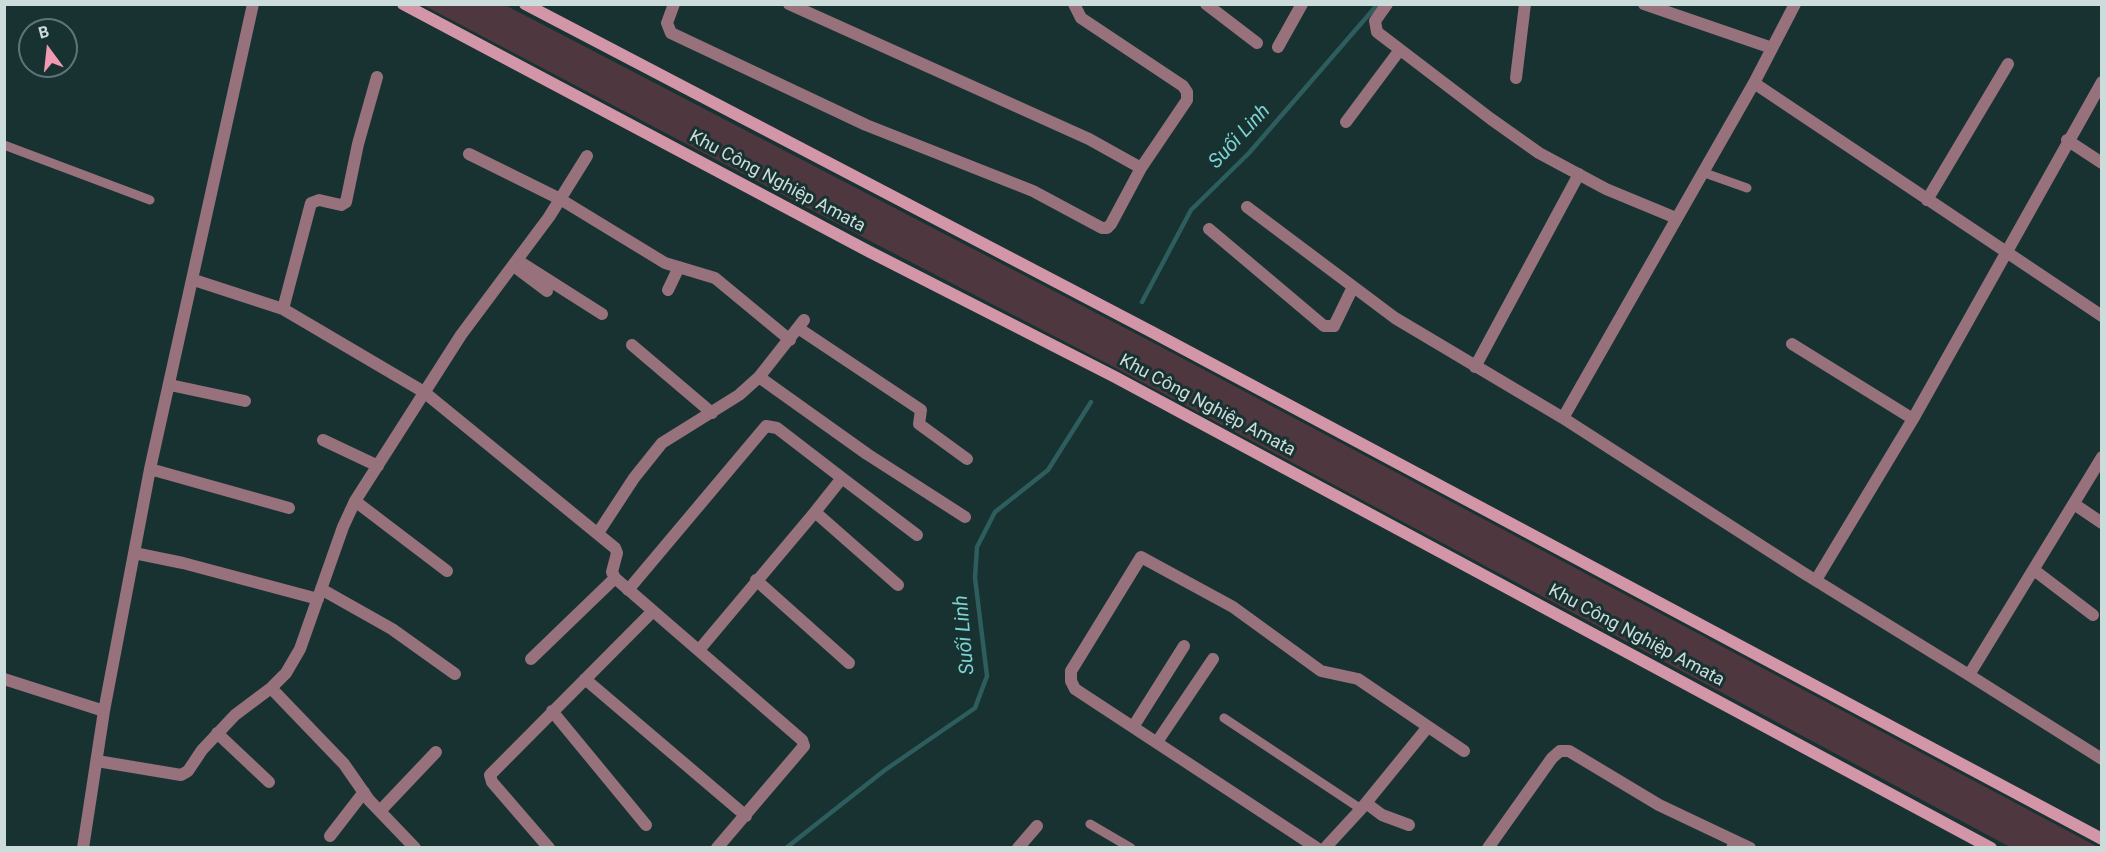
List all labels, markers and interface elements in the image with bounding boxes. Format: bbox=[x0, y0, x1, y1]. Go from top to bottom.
north arrow bbox=[18, 18, 78, 78]
text: B bbox=[36, 22, 51, 43]
water label: Suối Linh bbox=[1204, 100, 1276, 174]
street label: Khu Công Nghiệp Amata bbox=[685, 126, 869, 238]
street label: Khu Công Nghiệp Amata bbox=[1115, 350, 1299, 462]
street label: Khu Công Nghiệp Amata bbox=[1544, 580, 1728, 692]
water label: Suối Linh bbox=[950, 594, 980, 676]

